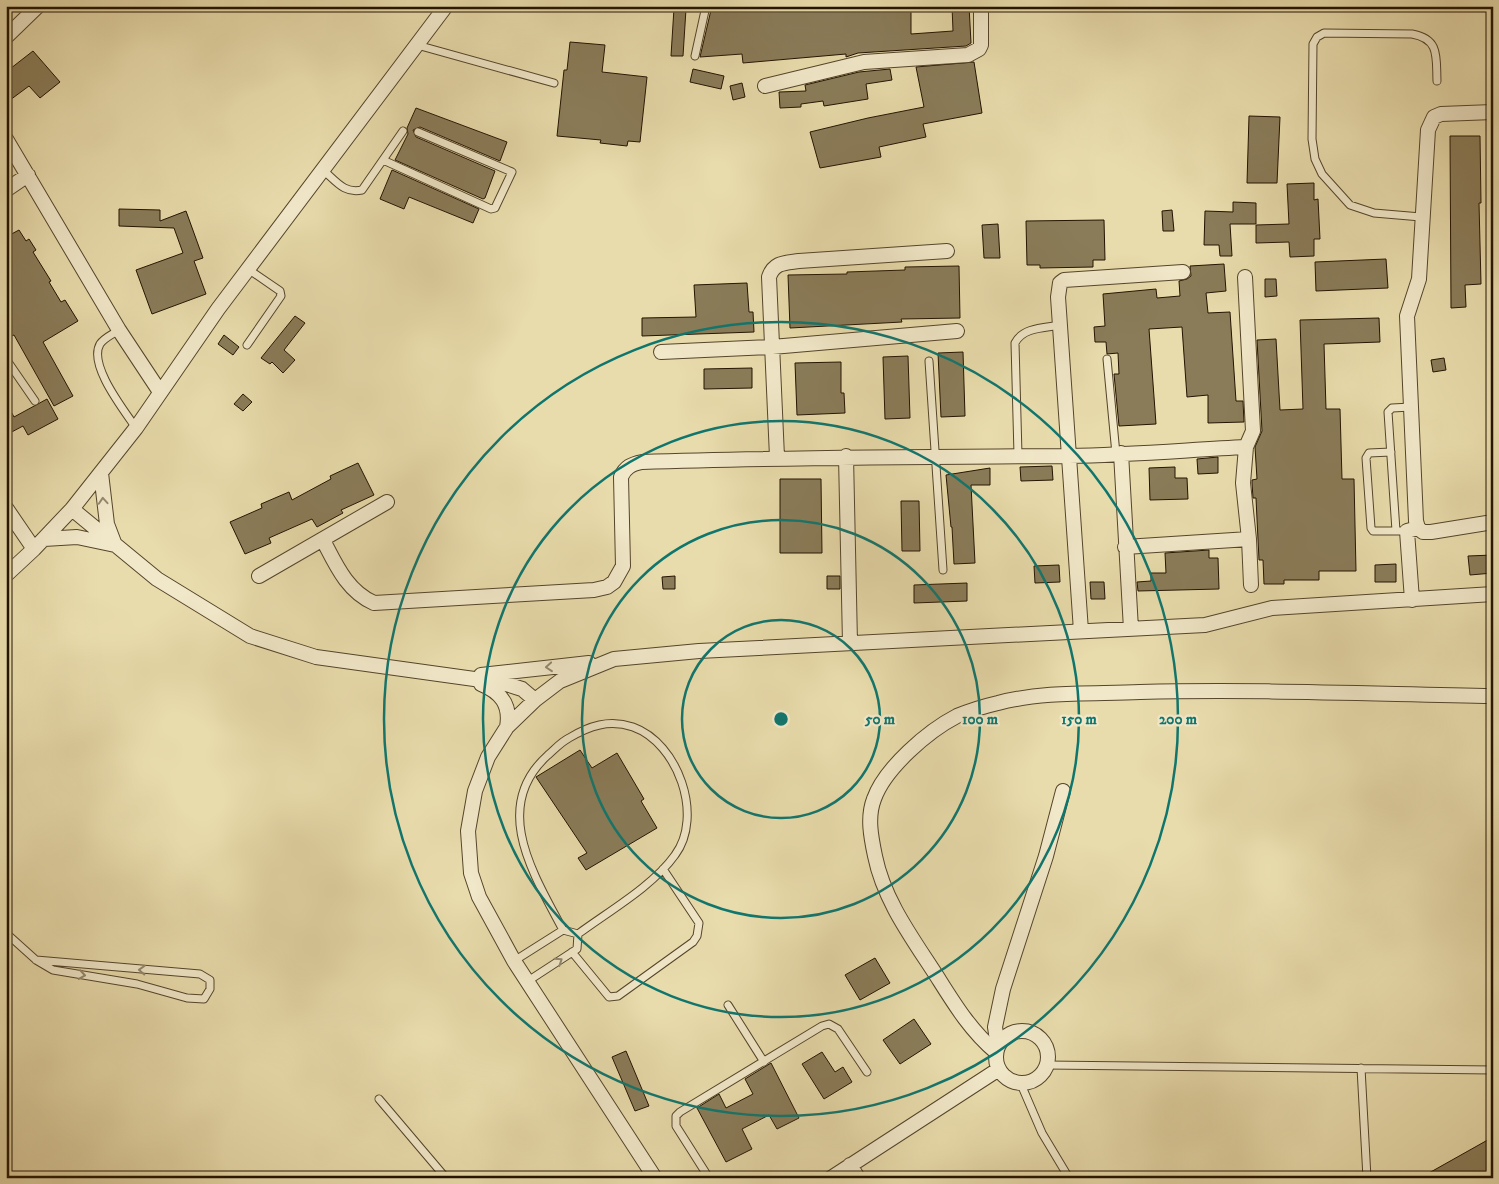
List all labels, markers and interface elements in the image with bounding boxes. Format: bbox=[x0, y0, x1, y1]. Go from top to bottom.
one-way arrow bbox=[98, 497, 109, 505]
one-way arrow bbox=[544, 661, 552, 672]
centre of rings bbox=[772, 710, 790, 728]
text: 50 m bbox=[864, 710, 896, 729]
text: 100 m bbox=[962, 710, 999, 729]
text: 150 m bbox=[1061, 710, 1097, 729]
text: 200 m bbox=[1159, 710, 1198, 729]
one-way arrow bbox=[553, 957, 562, 967]
one-way arrow bbox=[138, 964, 146, 975]
one-way arrow bbox=[78, 969, 86, 980]

